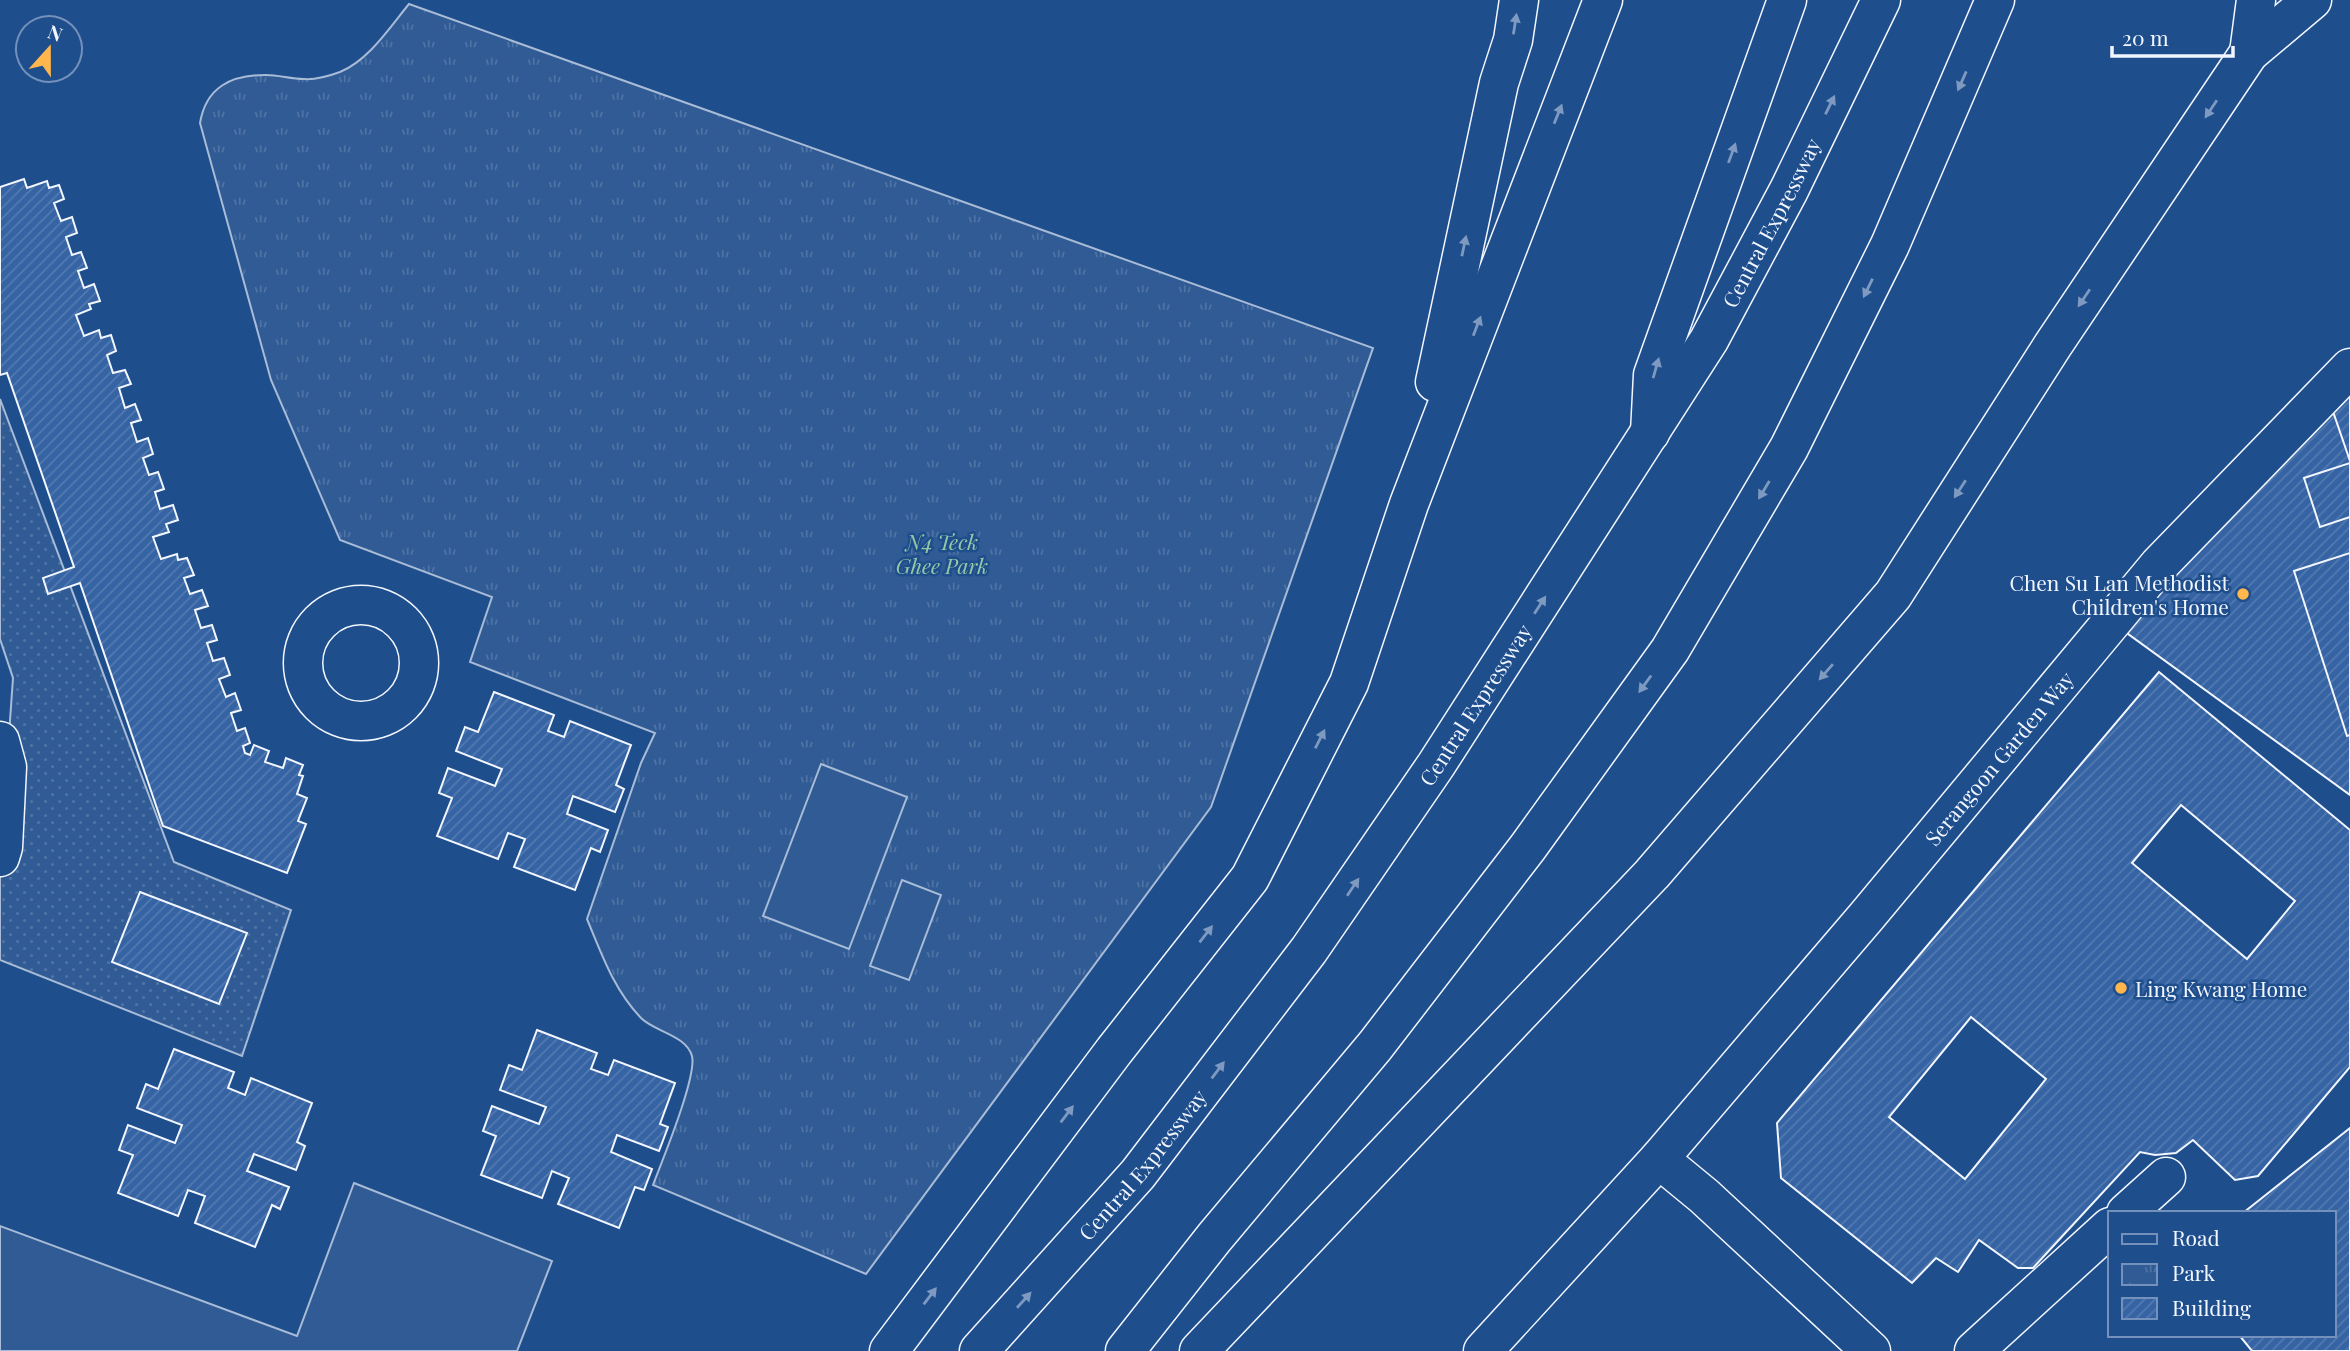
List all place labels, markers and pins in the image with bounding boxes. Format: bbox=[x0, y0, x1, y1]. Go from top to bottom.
place label: Chen Su Lan Methodist Children's Home bbox=[2009, 568, 2230, 620]
marker: Chen Su Lan Methodist Children's Home bbox=[2235, 586, 2251, 602]
place label: Ling Kwang Home bbox=[2135, 974, 2307, 1002]
marker: Ling Kwang Home bbox=[2113, 980, 2129, 996]

